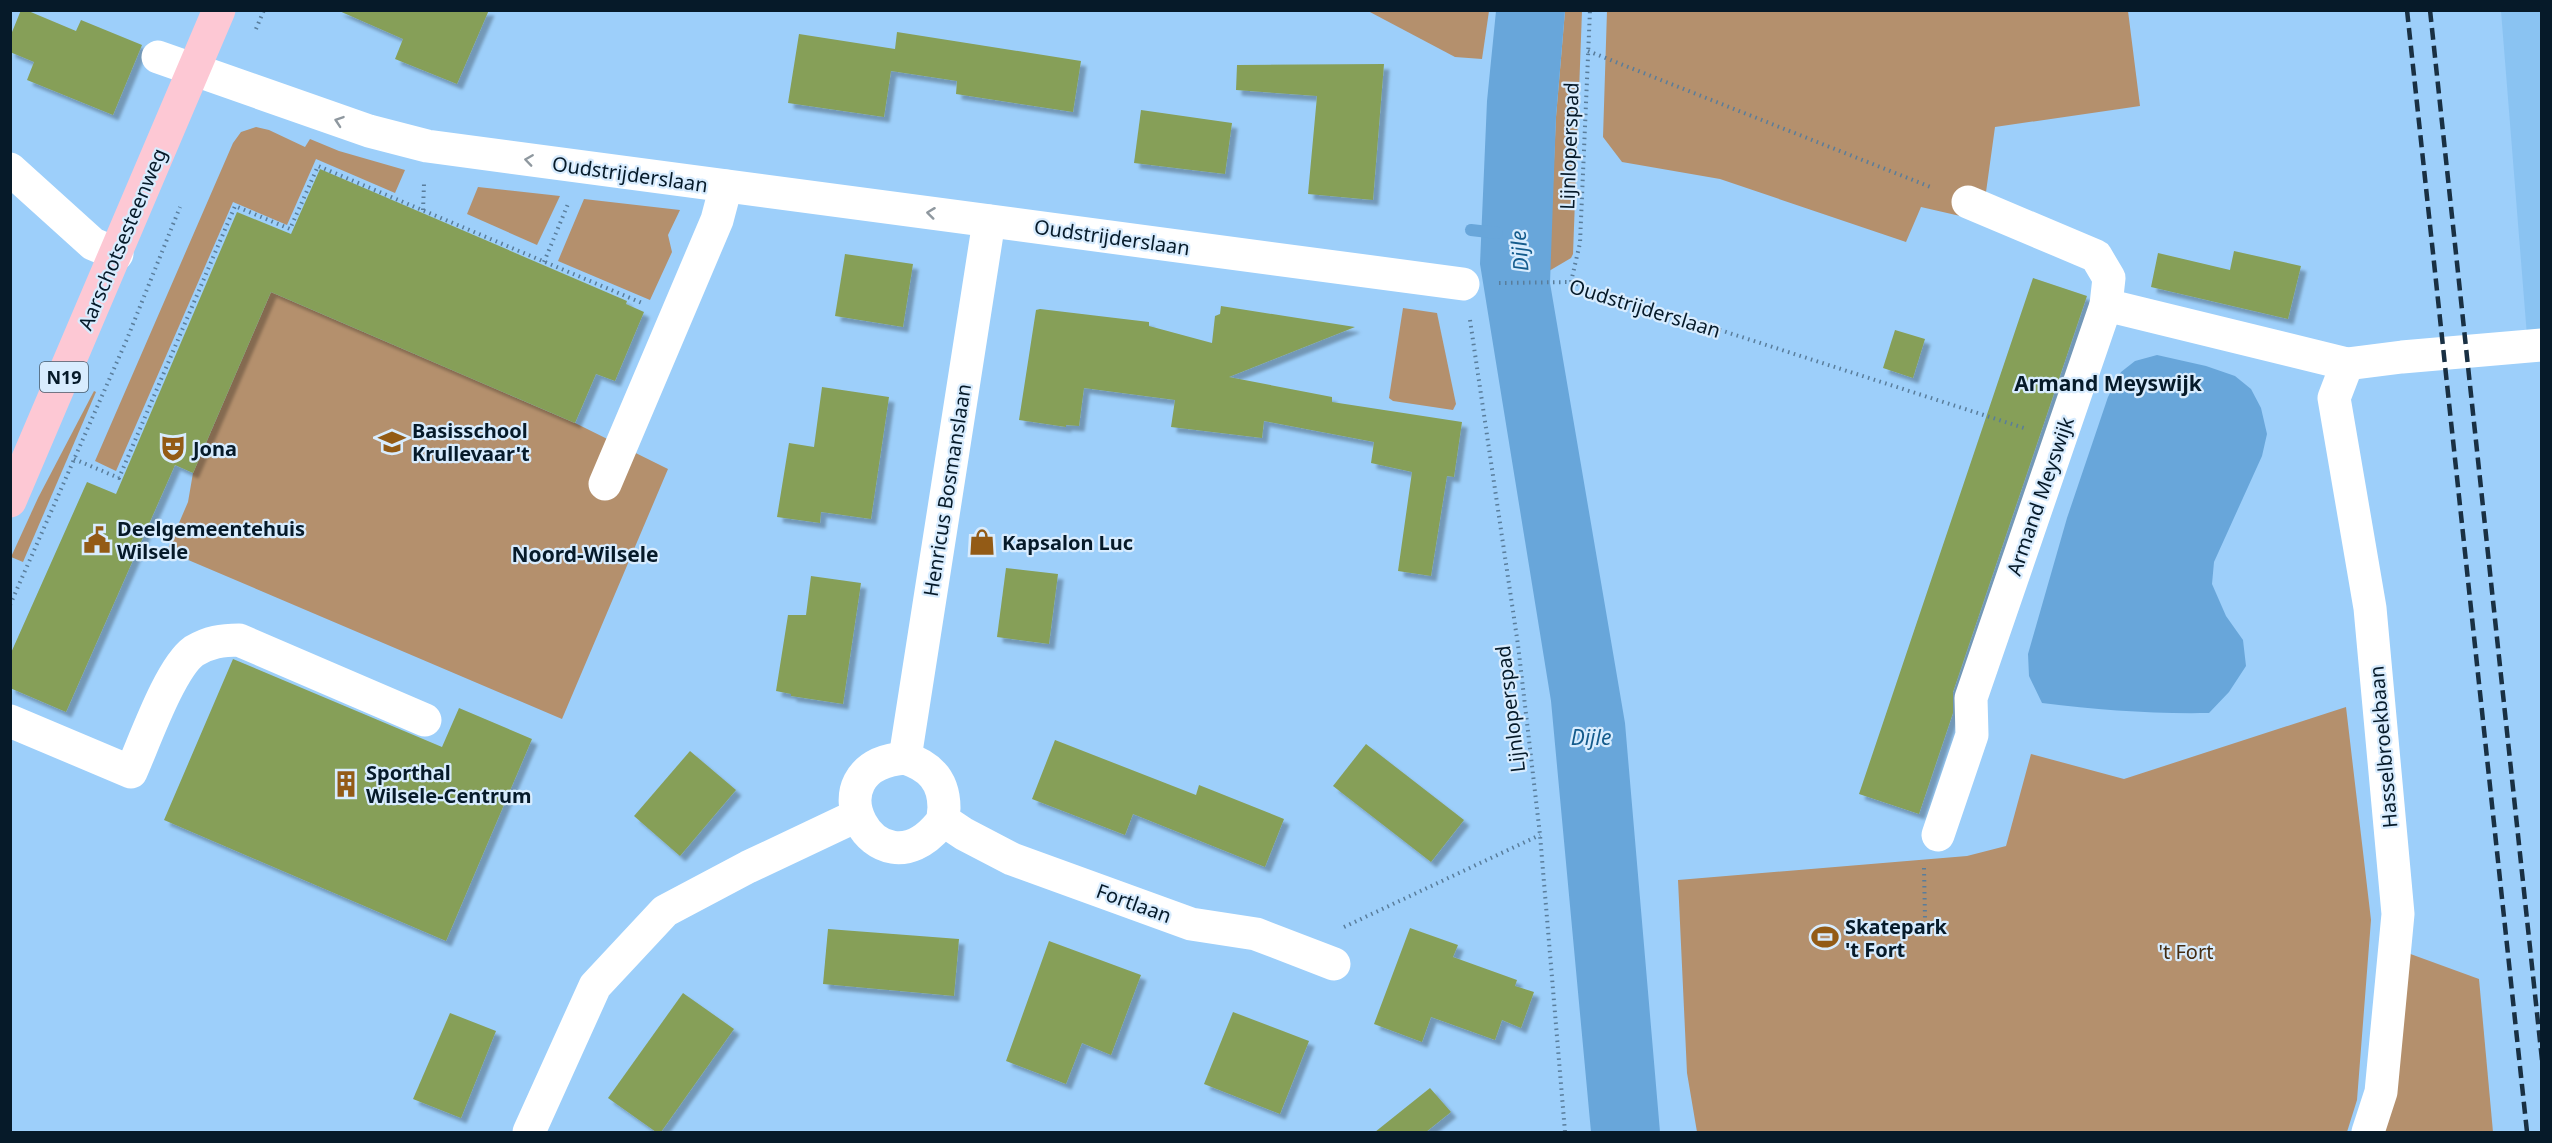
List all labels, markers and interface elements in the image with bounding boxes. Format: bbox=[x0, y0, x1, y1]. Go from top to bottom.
street label: Lijnloperspad bbox=[1553, 82, 1585, 210]
one-way arrow bbox=[334, 115, 345, 128]
street label: Aarschotsesteenweg bbox=[71, 144, 173, 334]
street label: Oudstrijderslaan bbox=[550, 150, 710, 198]
one-way arrow bbox=[525, 155, 534, 167]
one-way arrow bbox=[926, 208, 936, 220]
street label: Oudstrijderslaan bbox=[1032, 213, 1192, 261]
water label: Dijle bbox=[1504, 230, 1534, 272]
street label: Oudstrijderslaan bbox=[1566, 272, 1724, 344]
road number: N19 bbox=[40, 362, 88, 392]
district label: Armand Meyswijk bbox=[2014, 369, 2203, 397]
street label: Henricus Bosmanslaan bbox=[917, 382, 977, 598]
street label: Armand Meyswijk bbox=[2000, 413, 2080, 579]
place label: Basisschool Krullevaar't bbox=[412, 417, 530, 467]
school or university icon: Basisschool Krullevaar't bbox=[377, 427, 407, 457]
theatre icon: Jona bbox=[158, 433, 188, 463]
place label: Jona bbox=[191, 435, 237, 462]
place label: Deelgemeentehuis Wilsele bbox=[117, 515, 305, 565]
public building icon: Deelgemeentehuis Wilsele bbox=[82, 525, 112, 555]
shop icon: Kapsalon Luc bbox=[967, 527, 997, 557]
place label: Kapsalon Luc bbox=[1002, 529, 1133, 556]
district label: Noord-Wilsele bbox=[512, 540, 659, 568]
street label: Lijnloperspad bbox=[1489, 644, 1531, 774]
street label: Hasselbroekbaan bbox=[2362, 665, 2404, 829]
water label: Dijle bbox=[1571, 723, 1611, 751]
place label: Sporthal Wilsele-Centrum bbox=[366, 759, 531, 809]
building icon: Sporthal Wilsele-Centrum bbox=[331, 769, 361, 799]
street label: Fortlaan bbox=[1093, 877, 1175, 929]
place label: Skatepark 't Fort bbox=[1845, 913, 1948, 963]
sports icon: Skatepark 't Fort bbox=[1810, 922, 1840, 952]
park label: 't Fort bbox=[2159, 938, 2213, 965]

